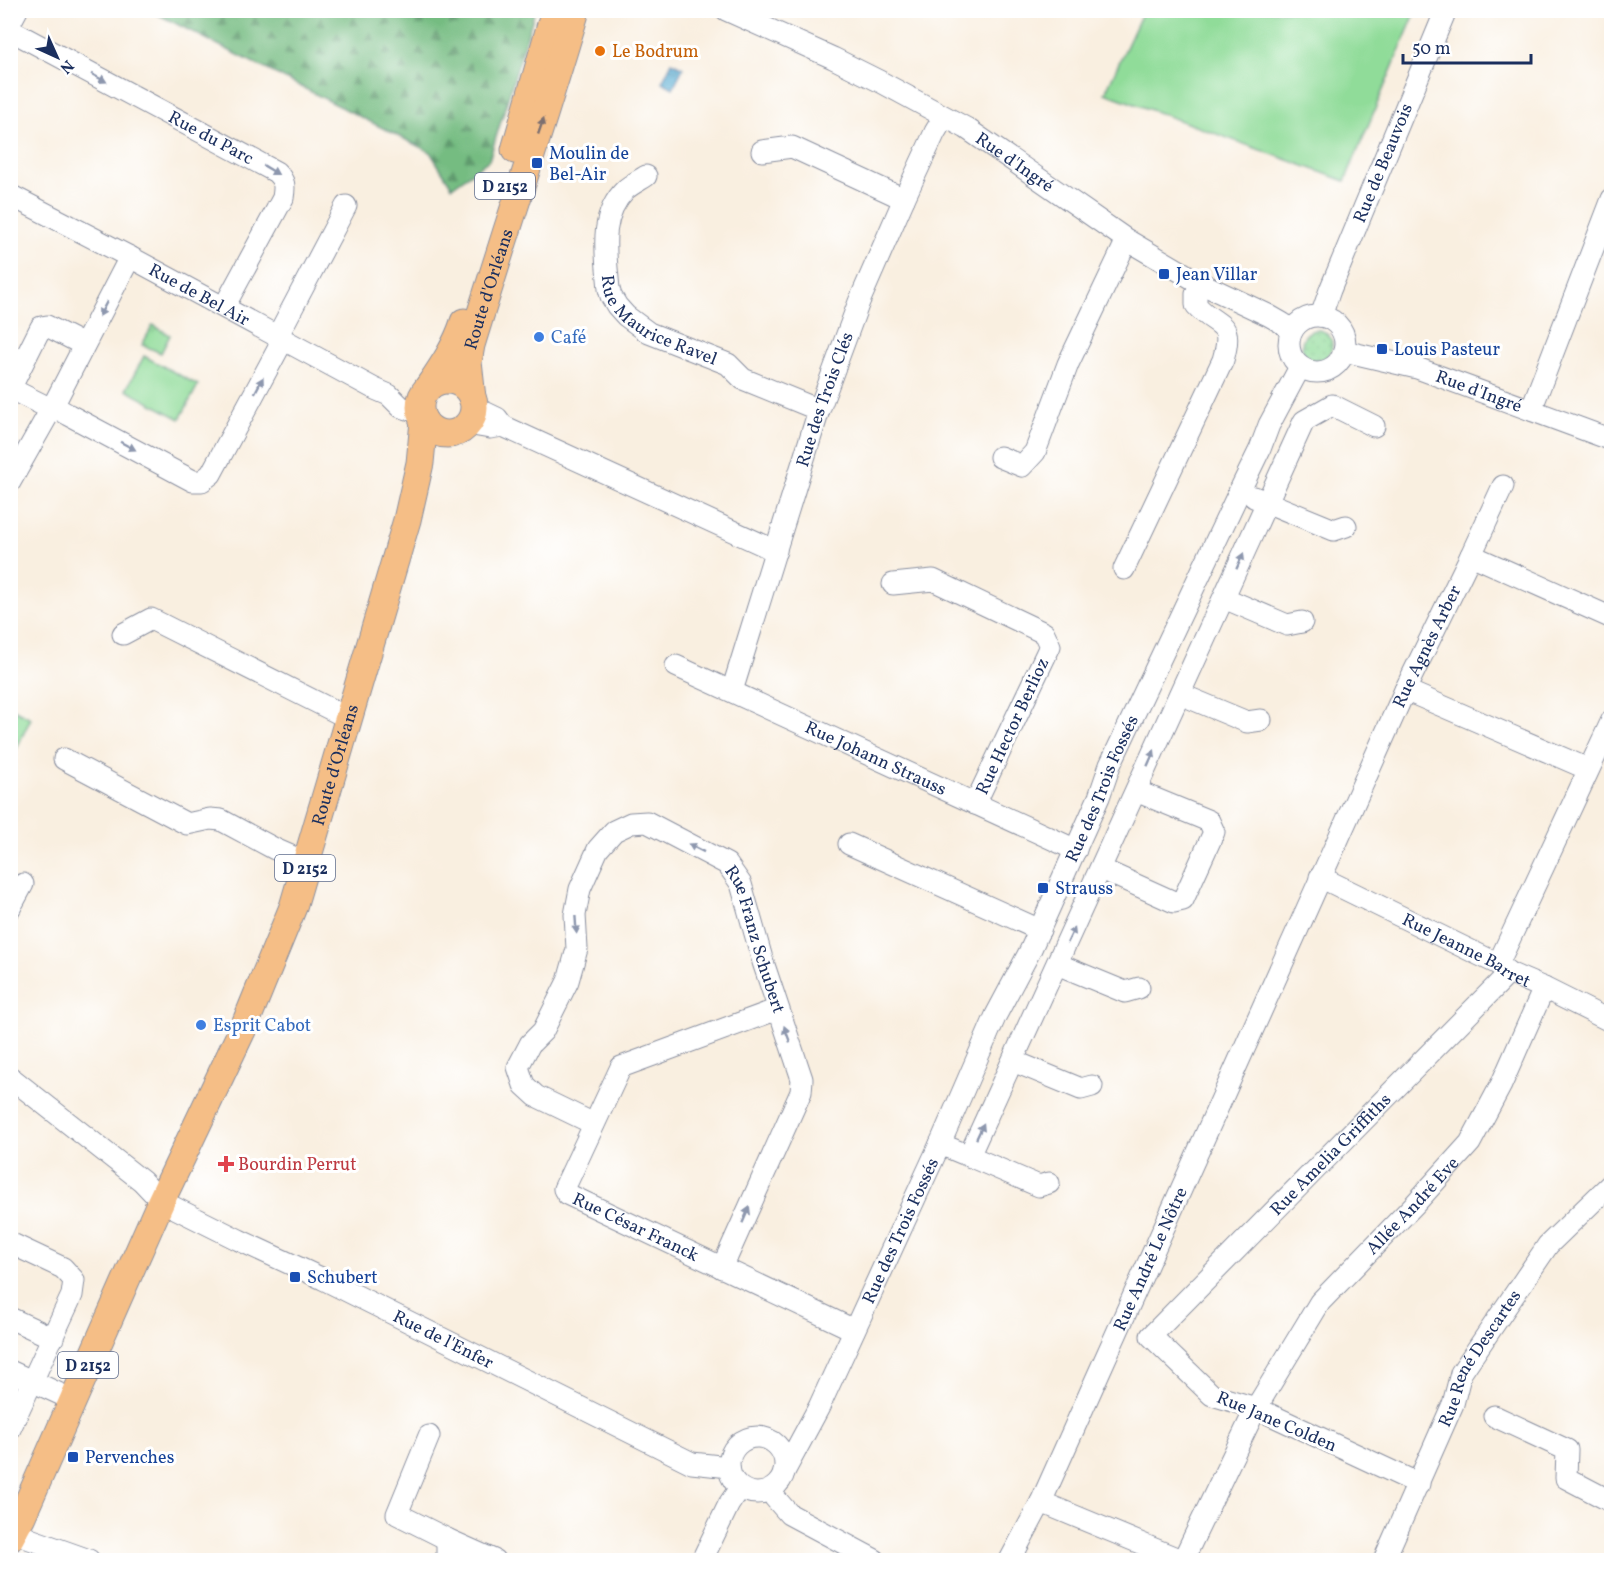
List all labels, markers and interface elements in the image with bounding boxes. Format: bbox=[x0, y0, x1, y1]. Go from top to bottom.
north arrow bbox=[27, 27, 87, 87]
scale bar bbox=[1403, 27, 1530, 65]
text: 50 m bbox=[1412, 37, 1451, 62]
place label: Le Bodrum bbox=[612, 40, 699, 65]
marker: Le Bodrum bbox=[593, 44, 607, 58]
text: N bbox=[54, 54, 78, 78]
one-way arrow bbox=[91, 73, 108, 83]
street label: Rue de Beauvois bbox=[1348, 100, 1420, 227]
street label: Rue du Parc bbox=[163, 106, 258, 172]
one-way arrow bbox=[537, 117, 547, 135]
street label: Rue d'Ingré bbox=[970, 127, 1058, 199]
place label: Moulin de Bel-Air bbox=[549, 142, 629, 188]
marker: Moulin de Bel-Air bbox=[530, 156, 544, 170]
one-way arrow bbox=[263, 165, 279, 176]
road number: D 2152 bbox=[475, 173, 535, 199]
street label: Route d'Orléans bbox=[459, 226, 521, 353]
street label: Rue de Bel Air bbox=[144, 258, 254, 333]
place label: Jean Villar bbox=[1176, 263, 1258, 288]
marker: Jean Villar bbox=[1157, 267, 1171, 281]
street label: Rue Maurice Ravel bbox=[594, 274, 721, 373]
one-way arrow bbox=[98, 300, 108, 317]
place label: Café bbox=[551, 326, 586, 351]
street label: Rue des Trois Clés bbox=[791, 329, 861, 470]
marker: Café bbox=[532, 330, 546, 344]
place label: Louis Pasteur bbox=[1394, 338, 1500, 363]
marker: Louis Pasteur bbox=[1375, 342, 1389, 356]
street label: Rue d'Ingré bbox=[1432, 365, 1525, 420]
one-way arrow bbox=[254, 376, 264, 393]
one-way arrow bbox=[120, 441, 137, 451]
one-way arrow bbox=[1236, 552, 1245, 569]
street label: Rue Agnès Arber bbox=[1388, 581, 1468, 712]
street label: Rue Hector Berlioz bbox=[971, 654, 1056, 799]
street label: Route d'Orléans bbox=[307, 701, 366, 829]
street label: Rue des Trois Fossés bbox=[1060, 711, 1146, 867]
street label: Rue Johann Strauss bbox=[800, 716, 950, 803]
one-way arrow bbox=[1147, 749, 1156, 766]
one-way arrow bbox=[688, 843, 705, 853]
road number: D 2152 bbox=[275, 855, 335, 881]
street label: Rue Franz Schubert bbox=[718, 861, 790, 1017]
place label: Strauss bbox=[1055, 877, 1113, 902]
marker: Strauss bbox=[1036, 881, 1050, 895]
street label: Rue Jeanne Barret bbox=[1397, 908, 1534, 995]
one-way arrow bbox=[571, 916, 581, 935]
one-way arrow bbox=[1066, 927, 1075, 944]
place label: Esprit Cabot bbox=[213, 1014, 311, 1039]
marker: Esprit Cabot bbox=[194, 1018, 208, 1032]
one-way arrow bbox=[782, 1025, 791, 1043]
street label: Rue Amelia Griffiths bbox=[1265, 1088, 1398, 1222]
one-way arrow bbox=[976, 1123, 985, 1140]
street label: Allée André Eve bbox=[1361, 1152, 1466, 1261]
place label: Bourdin Perrut bbox=[238, 1153, 357, 1178]
street label: Rue des Trois Fossés bbox=[857, 1154, 946, 1308]
marker: Bourdin Perrut bbox=[219, 1157, 233, 1171]
street label: Rue André Le Nôtre bbox=[1108, 1183, 1195, 1336]
street label: Rue César Franck bbox=[568, 1187, 703, 1269]
one-way arrow bbox=[741, 1206, 750, 1223]
place label: Schubert bbox=[307, 1266, 378, 1291]
marker: Schubert bbox=[288, 1270, 302, 1284]
street label: Rue René Descartes bbox=[1433, 1285, 1528, 1431]
street label: Rue de l'Enfer bbox=[388, 1305, 498, 1376]
road number: D 2152 bbox=[58, 1352, 118, 1378]
street label: Rue Jane Colden bbox=[1212, 1386, 1341, 1459]
place label: Pervenches bbox=[85, 1446, 174, 1471]
marker: Pervenches bbox=[66, 1450, 80, 1464]

